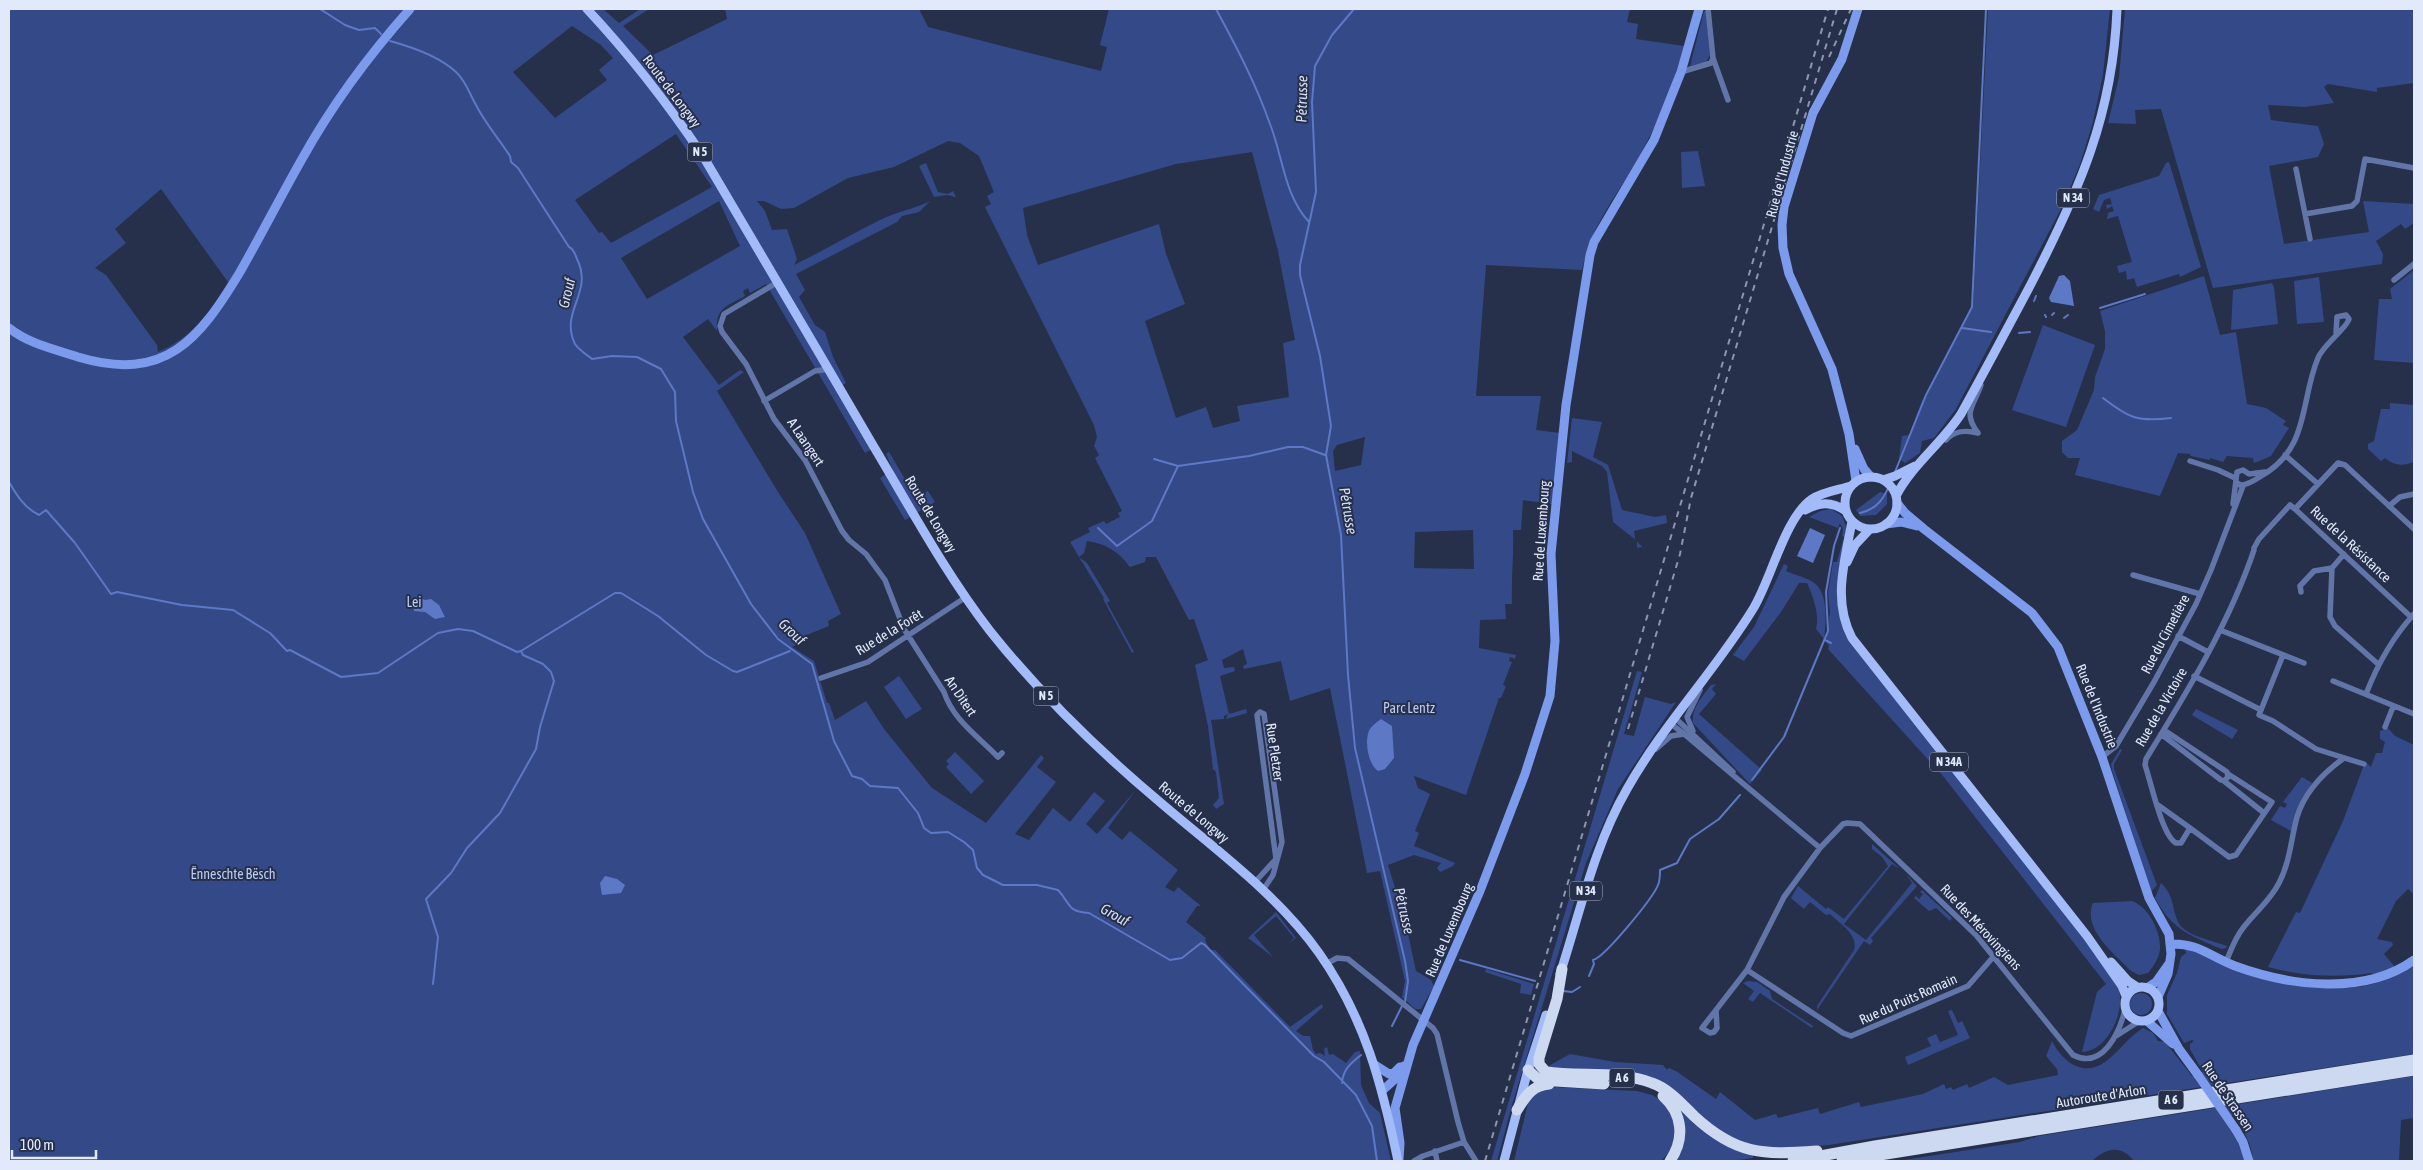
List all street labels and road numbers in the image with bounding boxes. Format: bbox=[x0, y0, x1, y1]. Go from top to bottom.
street label: Route de Longwy bbox=[640, 52, 705, 130]
street label: Rue de l'Industrie bbox=[1763, 129, 1801, 219]
road number: N 5 bbox=[688, 142, 712, 162]
road number: N 34 bbox=[2057, 188, 2089, 208]
street label: A Laangert bbox=[784, 415, 828, 469]
street label: Route de Longwy bbox=[902, 473, 960, 555]
street label: Rue de Luxembourg bbox=[1530, 480, 1552, 582]
street label: Rue de la Résistance bbox=[2307, 503, 2395, 585]
street label: Rue du Cimetière bbox=[2137, 592, 2193, 676]
street label: Rue de la Forêt bbox=[853, 606, 925, 658]
street label: Rue de l'Industrie bbox=[2073, 662, 2121, 750]
street label: Rue de la Victoire bbox=[2132, 665, 2190, 749]
street label: An Ditert bbox=[942, 673, 980, 719]
road number: N 5 bbox=[1034, 686, 1058, 706]
street label: Rue Pletzer bbox=[1263, 722, 1287, 783]
road number: N 34A bbox=[1930, 752, 1968, 772]
street label: Route de Longwy bbox=[1156, 778, 1232, 846]
street label: Rue de Luxembourg bbox=[1422, 880, 1476, 980]
road number: N 34 bbox=[1570, 881, 1602, 900]
street label: Rue des Mérovingiens bbox=[1937, 881, 2025, 973]
street label: Rue du Puits Romain bbox=[1857, 970, 1959, 1028]
street label: Rue de Strassen bbox=[2199, 1058, 2257, 1134]
road number: A 6 bbox=[1610, 1068, 1634, 1088]
street label: Autoroute d'Arlon bbox=[2055, 1081, 2147, 1111]
road number: A 6 bbox=[2158, 1090, 2184, 1110]

